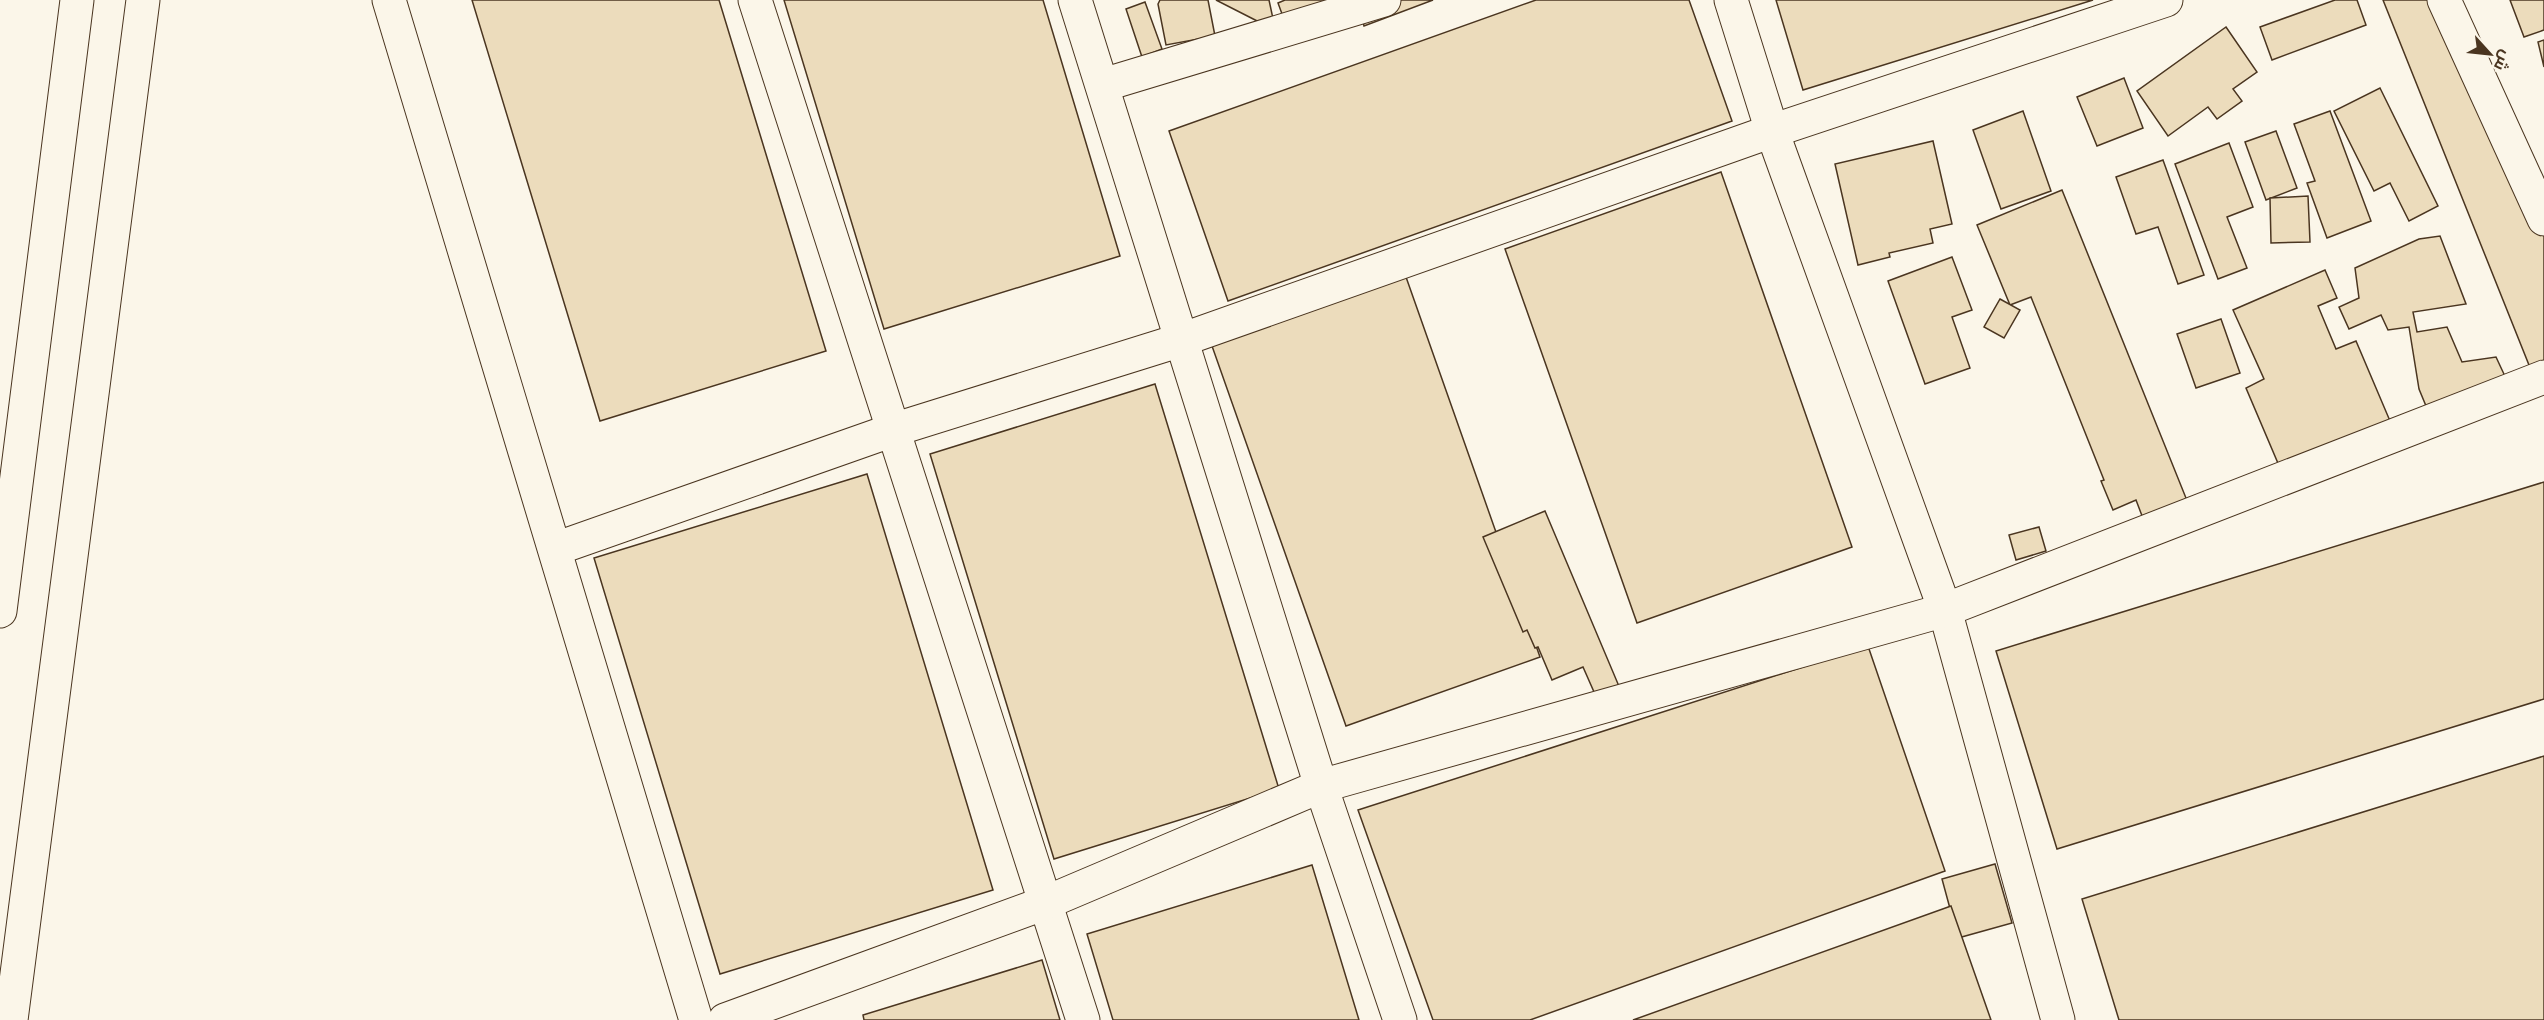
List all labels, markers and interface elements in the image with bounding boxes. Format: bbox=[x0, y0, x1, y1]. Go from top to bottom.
north arrow bbox=[2460, 24, 2520, 84]
text: ش bbox=[2490, 47, 2516, 74]

